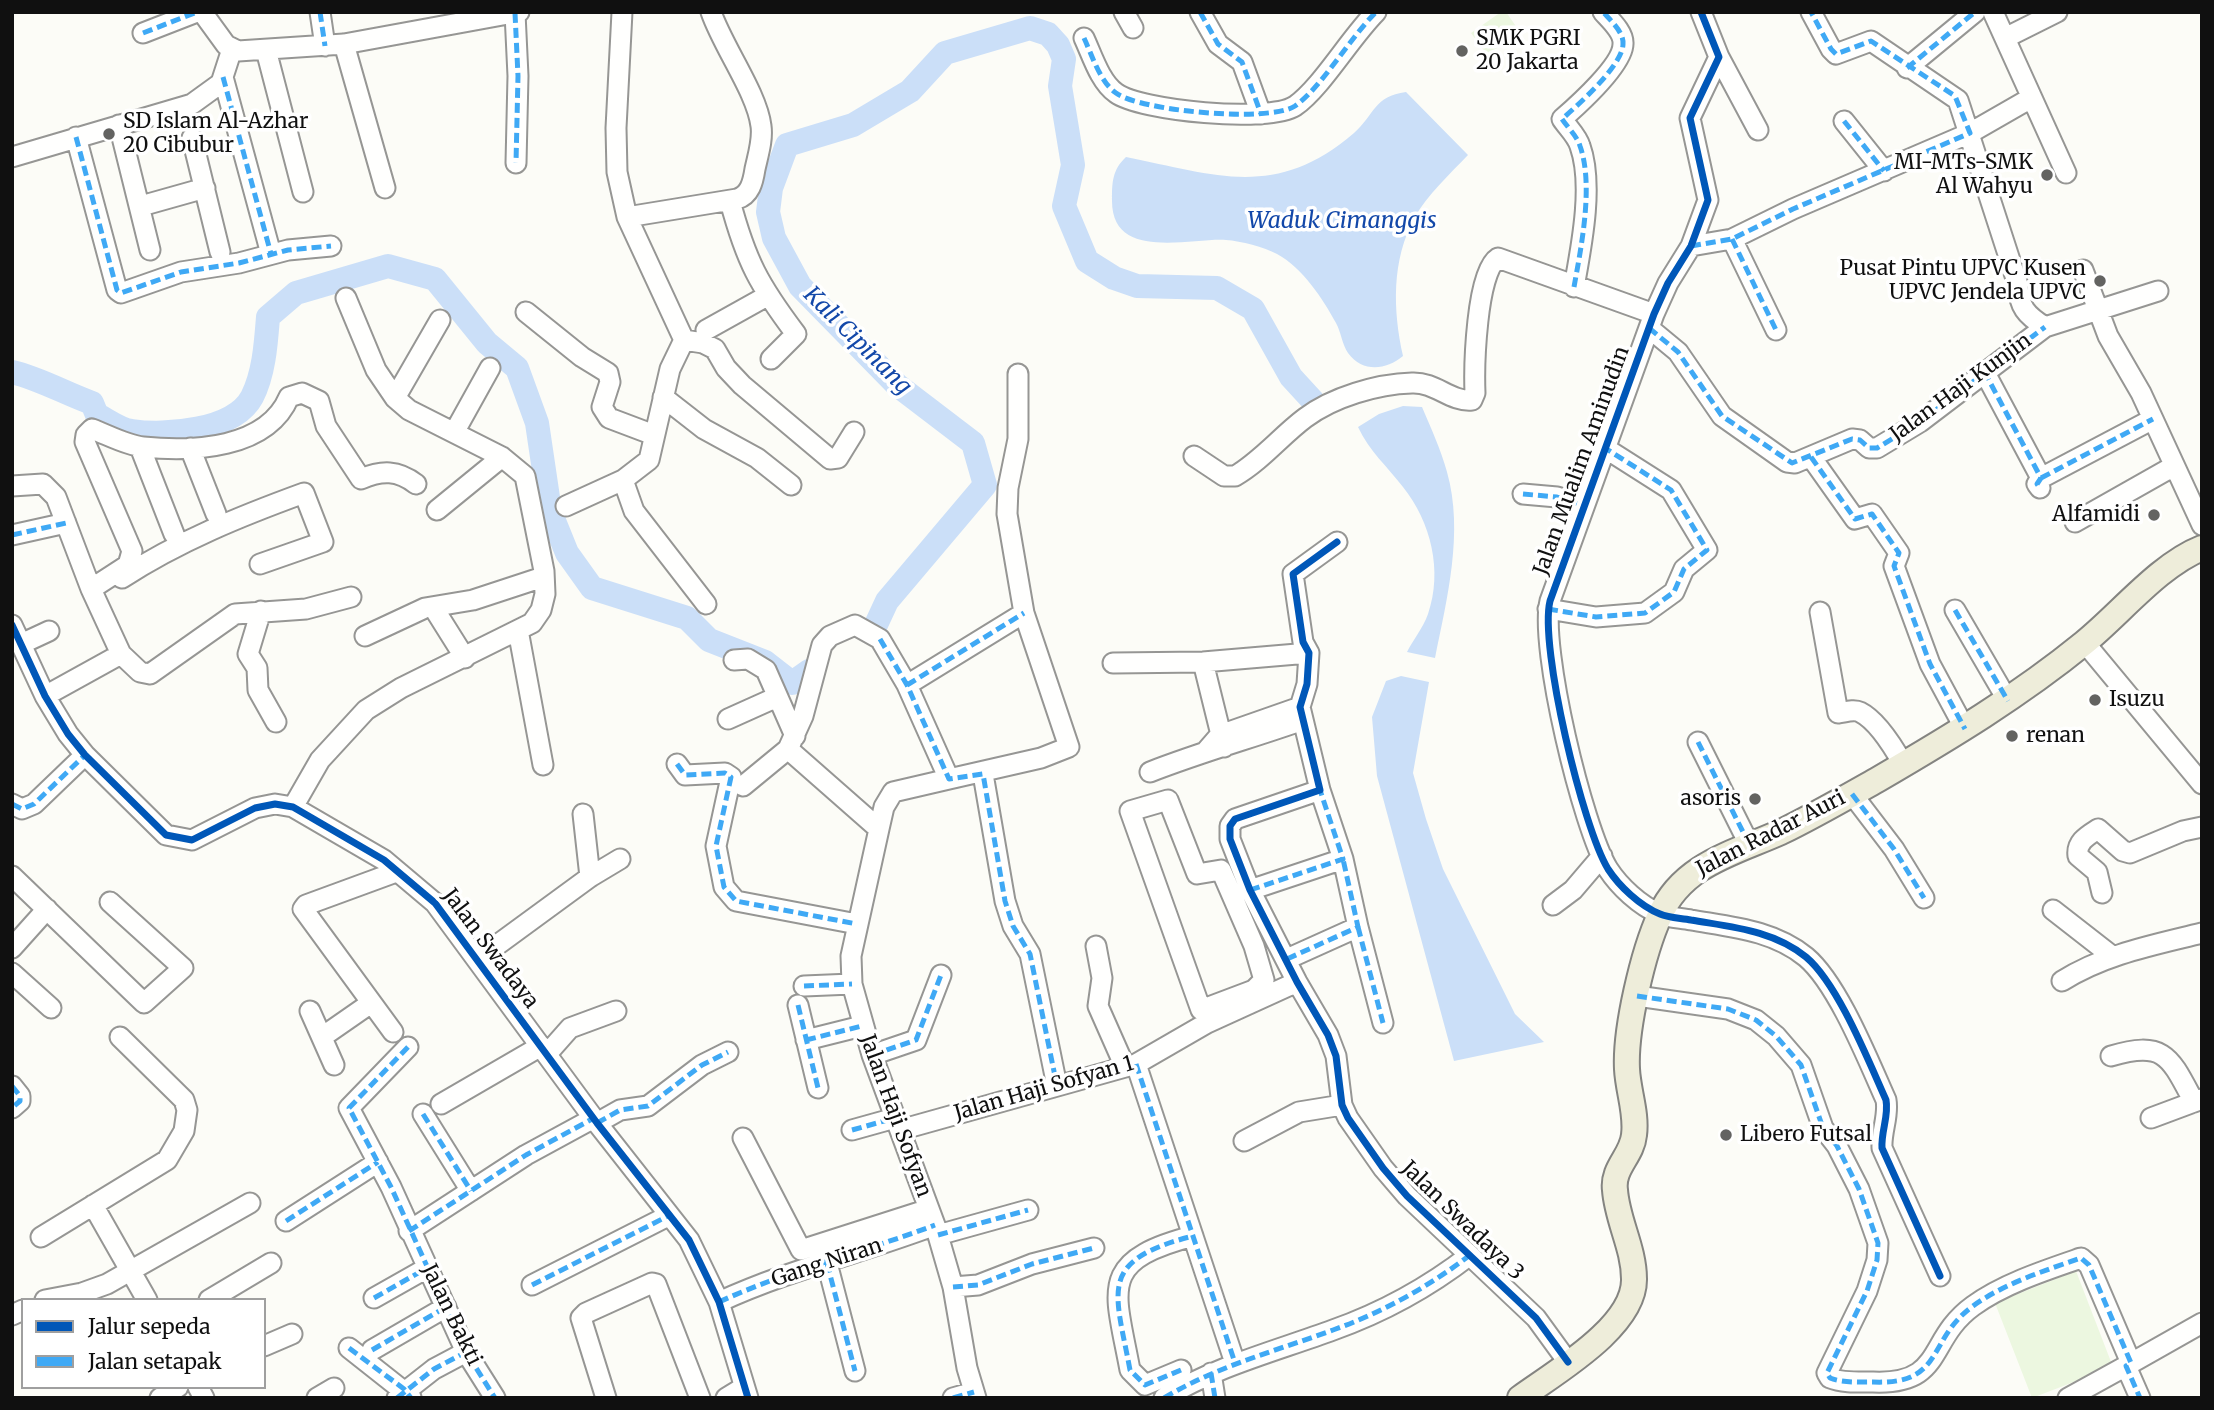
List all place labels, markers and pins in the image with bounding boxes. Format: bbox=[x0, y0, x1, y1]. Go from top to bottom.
place label: SMK PGRI 20 Jakarta bbox=[1476, 26, 1581, 76]
marker: SMK PGRI 20 Jakarta bbox=[1454, 43, 1470, 59]
place label: SD Islam Al-Azhar 20 Cibubur bbox=[123, 109, 308, 159]
marker: SD Islam Al-Azhar 20 Cibubur bbox=[101, 126, 117, 142]
place label: MI-MTs-SMK Al Wahyu bbox=[1894, 150, 2033, 200]
marker: MI-MTs-SMK Al Wahyu bbox=[2039, 167, 2055, 183]
place label: Pusat Pintu UPVC Kusen UPVC Jendela UPVC bbox=[1840, 256, 2086, 306]
marker: Pusat Pintu UPVC Kusen UPVC Jendela UPVC bbox=[2092, 273, 2108, 289]
place label: Alfamidi bbox=[2052, 502, 2140, 528]
marker: Alfamidi bbox=[2146, 507, 2162, 523]
place label: Isuzu bbox=[2109, 687, 2165, 713]
marker: Isuzu bbox=[2087, 692, 2103, 708]
place label: renan bbox=[2026, 723, 2085, 749]
marker: renan bbox=[2004, 728, 2020, 744]
place label: asoris bbox=[1681, 786, 1741, 812]
marker: asoris bbox=[1747, 791, 1763, 807]
place label: Libero Futsal bbox=[1740, 1122, 1872, 1148]
marker: Libero Futsal bbox=[1718, 1127, 1734, 1143]

